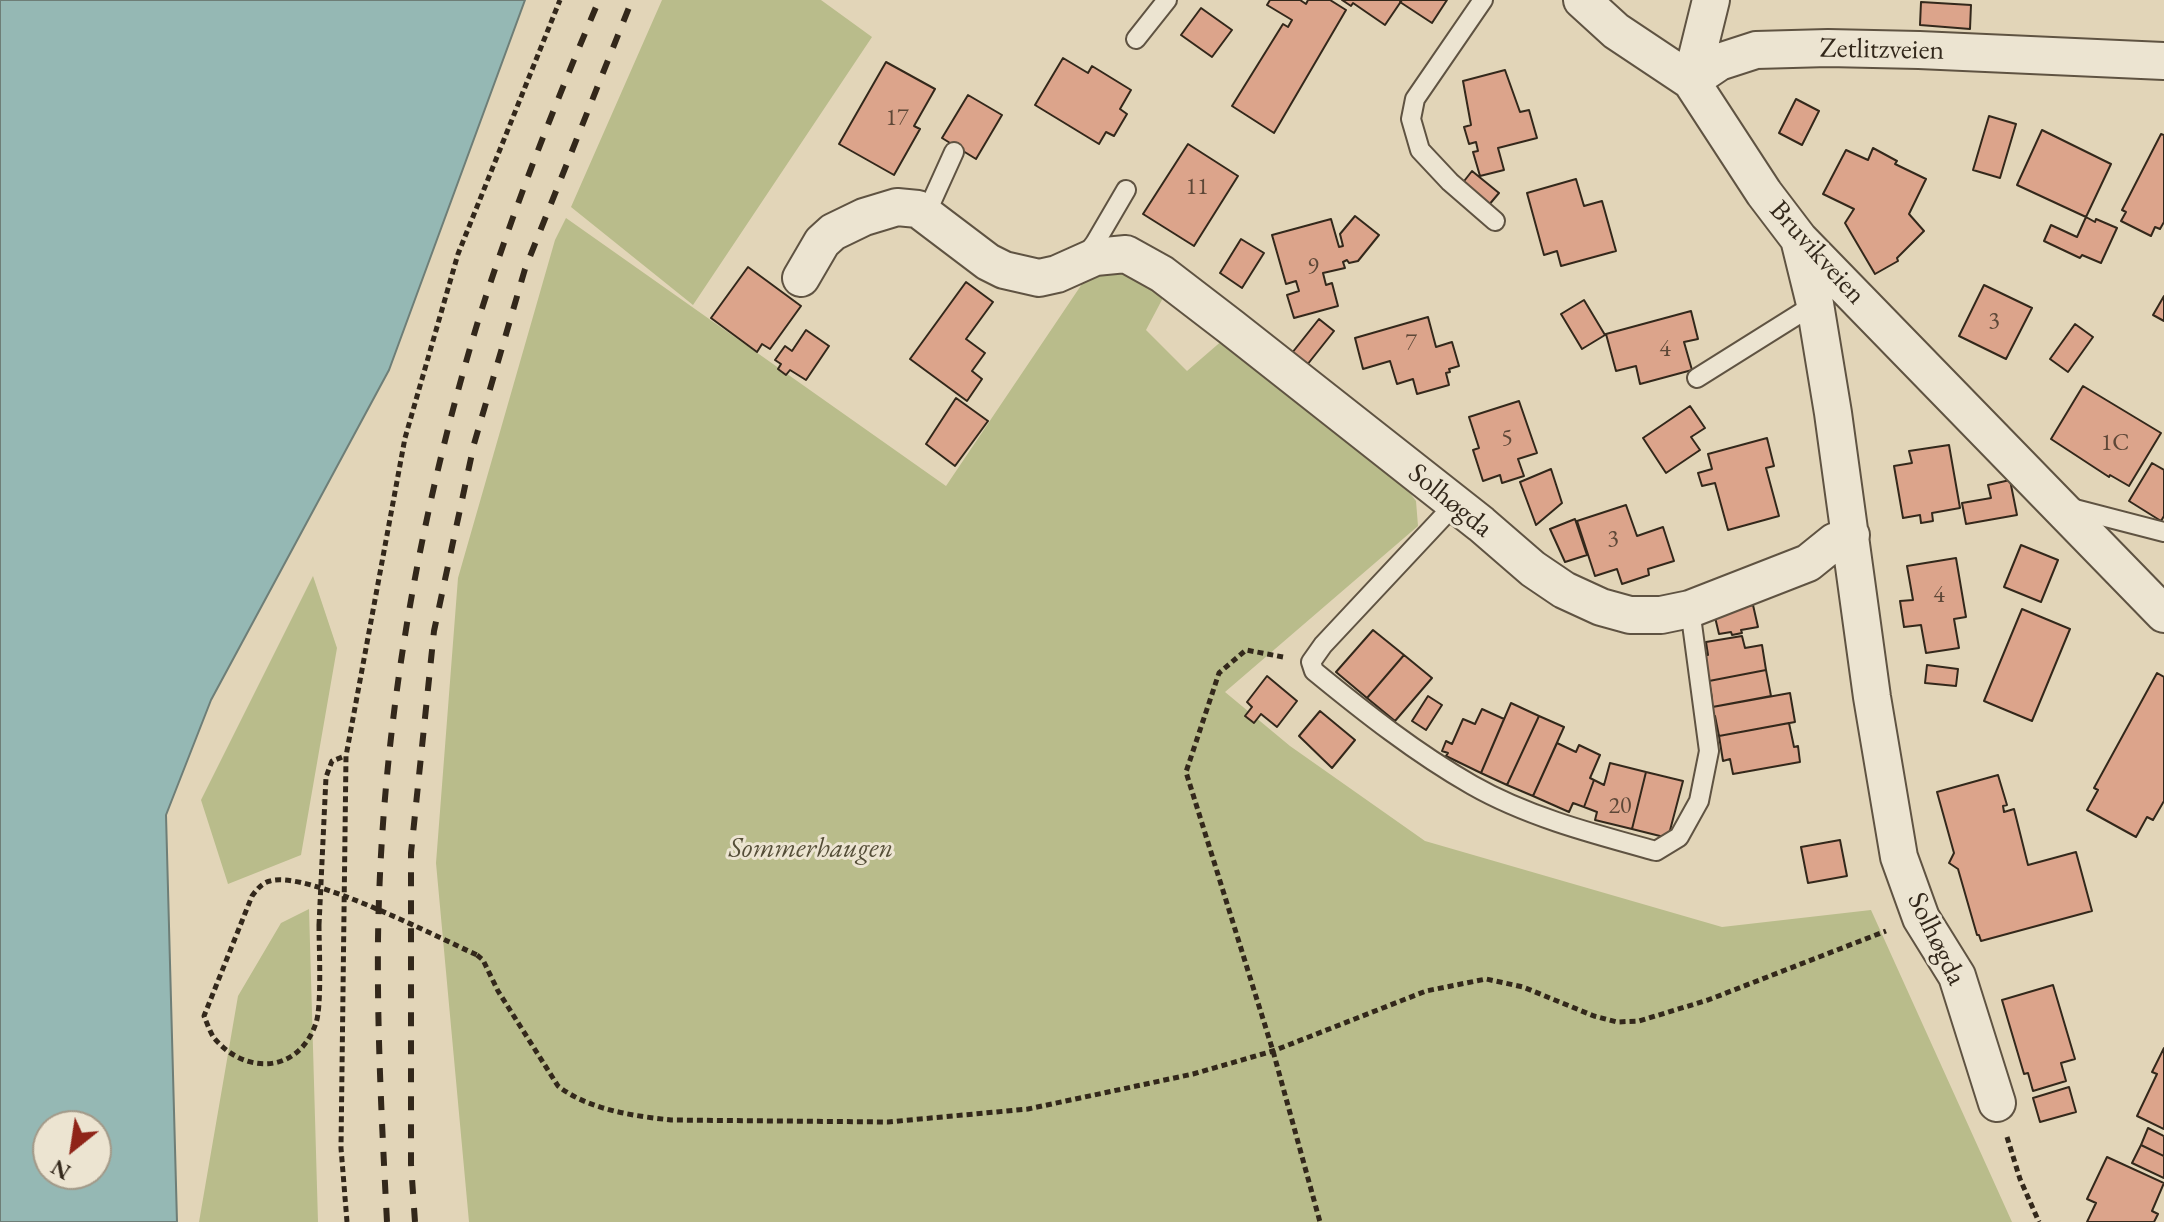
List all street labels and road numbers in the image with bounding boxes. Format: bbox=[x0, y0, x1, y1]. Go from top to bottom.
street label: Zetlitzveien bbox=[1819, 32, 1945, 68]
street label: Bruvikveien bbox=[1762, 194, 1872, 312]
street label: Solhøgda bbox=[1401, 457, 1499, 545]
street label: Solhøgda bbox=[1899, 887, 1973, 991]

